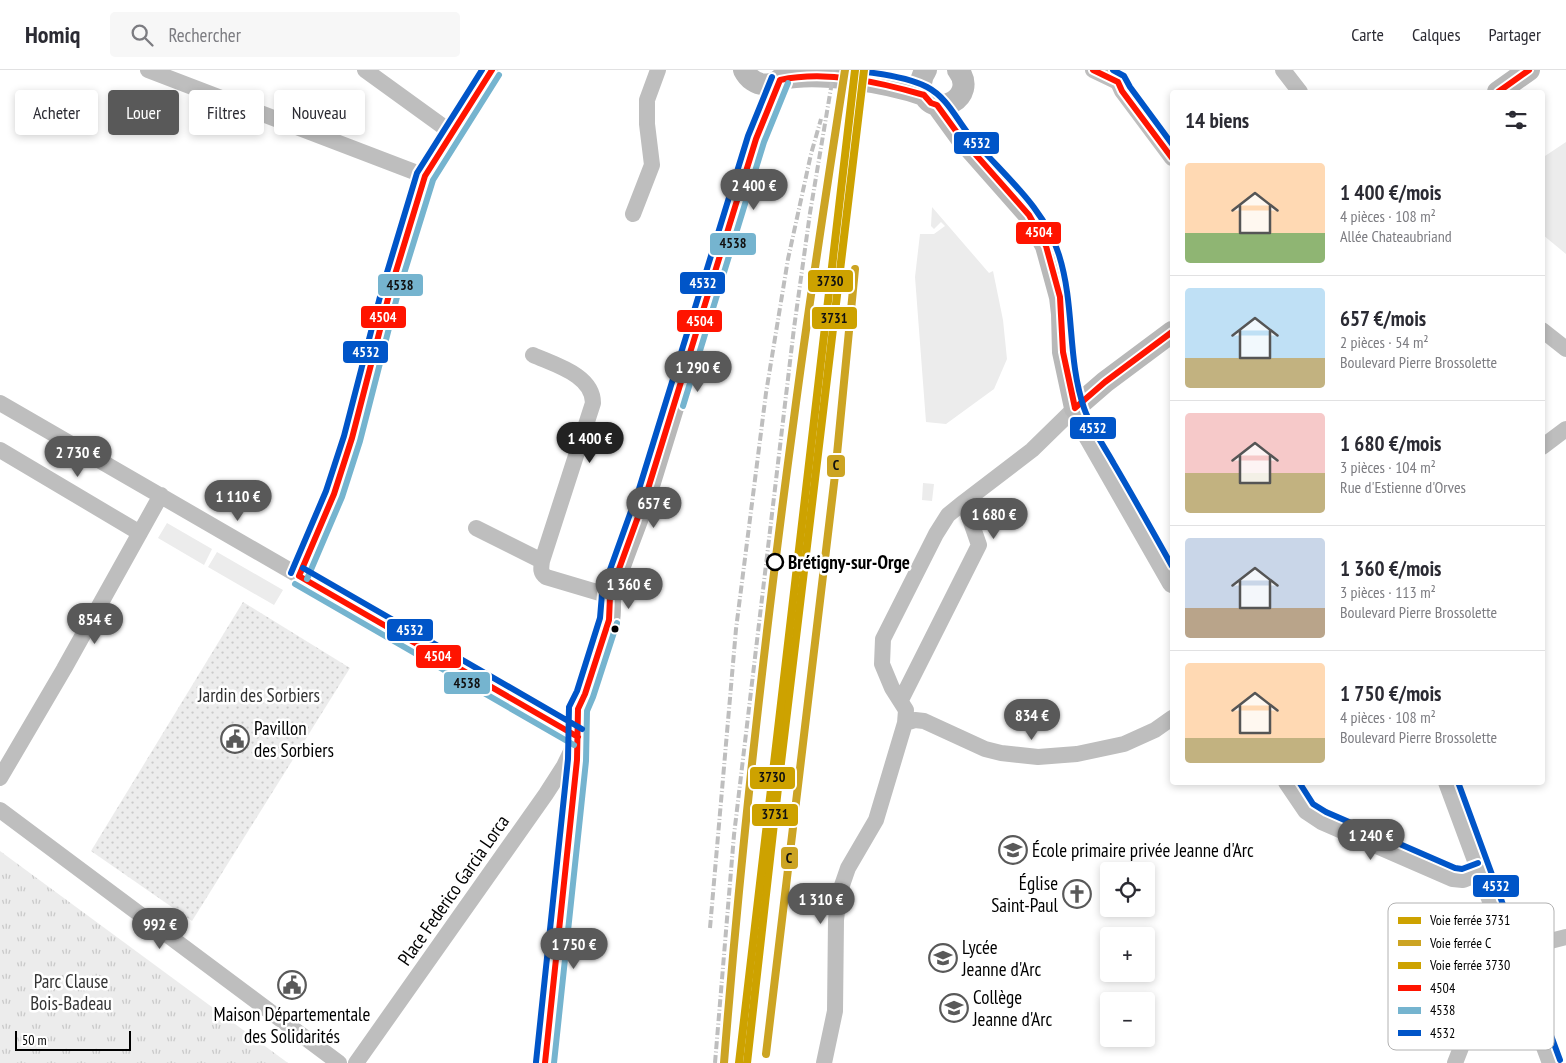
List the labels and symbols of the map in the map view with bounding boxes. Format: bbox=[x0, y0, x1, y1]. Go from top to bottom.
line badge: 4532 bbox=[953, 131, 1000, 155]
text: 4532 bbox=[964, 134, 990, 152]
pin: 2 400 € bbox=[708, 168, 800, 211]
line badge: 4504 bbox=[1015, 221, 1062, 245]
text: 4504 bbox=[1026, 223, 1053, 241]
line badge: 4538 bbox=[709, 232, 757, 256]
text: 4538 bbox=[720, 234, 746, 252]
line badge: 3730 bbox=[807, 269, 854, 293]
line badge: 4532 bbox=[679, 271, 726, 295]
text: 3730 bbox=[817, 272, 844, 290]
line badge: 4538 bbox=[377, 273, 424, 297]
text: 4532 bbox=[690, 274, 716, 292]
text: 4538 bbox=[387, 276, 413, 294]
line badge: 4504 bbox=[360, 305, 407, 329]
line badge: 3731 bbox=[811, 306, 858, 330]
text: 4504 bbox=[370, 308, 397, 326]
line badge: 4504 bbox=[676, 309, 723, 333]
text: 3731 bbox=[821, 309, 847, 327]
text: 4504 bbox=[687, 312, 714, 330]
line badge: 4532 bbox=[342, 340, 389, 364]
text: 4532 bbox=[353, 343, 379, 361]
pin: 1 290 € bbox=[652, 350, 744, 393]
line badge: 4532 bbox=[1069, 416, 1117, 440]
text: 4532 bbox=[1080, 419, 1106, 437]
pin: 1 400 € bbox=[544, 422, 636, 464]
pin: 2 730 € bbox=[32, 436, 124, 478]
line badge: C bbox=[826, 454, 846, 478]
text: C bbox=[833, 456, 840, 474]
pin: 1 110 € bbox=[192, 480, 284, 522]
pin: 657 € bbox=[619, 486, 689, 529]
pin: 1 680 € bbox=[948, 498, 1040, 540]
place label: Brétigny-sur-Orge bbox=[788, 550, 910, 574]
marker: Brétigny-sur-Orge bbox=[766, 553, 784, 571]
pin: 1 360 € bbox=[583, 568, 675, 610]
pin: 854 € bbox=[60, 602, 130, 645]
line badge: 4532 bbox=[386, 618, 434, 642]
text: 4532 bbox=[397, 621, 423, 639]
unlabelled marker bbox=[610, 624, 620, 634]
line badge: 4504 bbox=[415, 644, 462, 669]
text: 4504 bbox=[425, 647, 452, 665]
line badge: 4538 bbox=[443, 671, 491, 695]
text: 4538 bbox=[454, 674, 480, 692]
park label: Jardin des Sorbiers bbox=[197, 683, 320, 707]
pin: 834 € bbox=[997, 698, 1067, 741]
place label: Pavillon des Sorbiers bbox=[254, 716, 334, 762]
public building icon: Pavillon des Sorbiers bbox=[220, 724, 250, 754]
line badge: 3730 bbox=[749, 766, 796, 790]
text: 3730 bbox=[759, 768, 786, 786]
line badge: 3731 bbox=[751, 803, 799, 827]
text: 3731 bbox=[762, 805, 788, 823]
street label: Place Federico Garcia Lorca bbox=[392, 810, 514, 970]
pin: 1 240 € bbox=[1325, 818, 1417, 861]
school or university icon: École primaire privée Jeanne d'Arc bbox=[998, 835, 1028, 865]
place label: École primaire privée Jeanne d'Arc bbox=[1032, 838, 1254, 862]
line badge: C bbox=[780, 846, 799, 870]
text: C bbox=[786, 849, 793, 867]
place label: Église Saint-Paul bbox=[991, 871, 1059, 917]
line badge: 4532 bbox=[1472, 874, 1520, 898]
text: 4532 bbox=[1483, 877, 1509, 895]
church icon: Église Saint-Paul bbox=[1062, 879, 1092, 909]
pin: 1 310 € bbox=[775, 882, 867, 925]
legend bbox=[1388, 903, 1554, 1050]
pin: 992 € bbox=[125, 908, 195, 950]
text: Voie ferrée 3731 bbox=[1429, 911, 1510, 929]
pin: 1 750 € bbox=[528, 928, 620, 970]
text: Voie ferrée C bbox=[1429, 934, 1492, 952]
place label: Lycée Jeanne d'Arc bbox=[961, 935, 1042, 981]
school or university icon: Lycée Jeanne d'Arc bbox=[928, 943, 958, 973]
text: Voie ferrée 3730 bbox=[1429, 956, 1510, 974]
park label: Parc Clause Bois-Badeau bbox=[30, 969, 112, 1015]
public building icon: Maison Départementale des Solidarités bbox=[277, 970, 307, 1000]
text: 4504 bbox=[1430, 979, 1456, 997]
place label: Collège Jeanne d'Arc bbox=[972, 985, 1053, 1031]
school or university icon: Collège Jeanne d'Arc bbox=[939, 993, 969, 1023]
text: 4538 bbox=[1430, 1001, 1455, 1019]
place label: Maison Départementale des Solidarités bbox=[214, 1002, 371, 1048]
text: 4532 bbox=[1430, 1024, 1455, 1042]
scale bar bbox=[15, 1028, 131, 1051]

